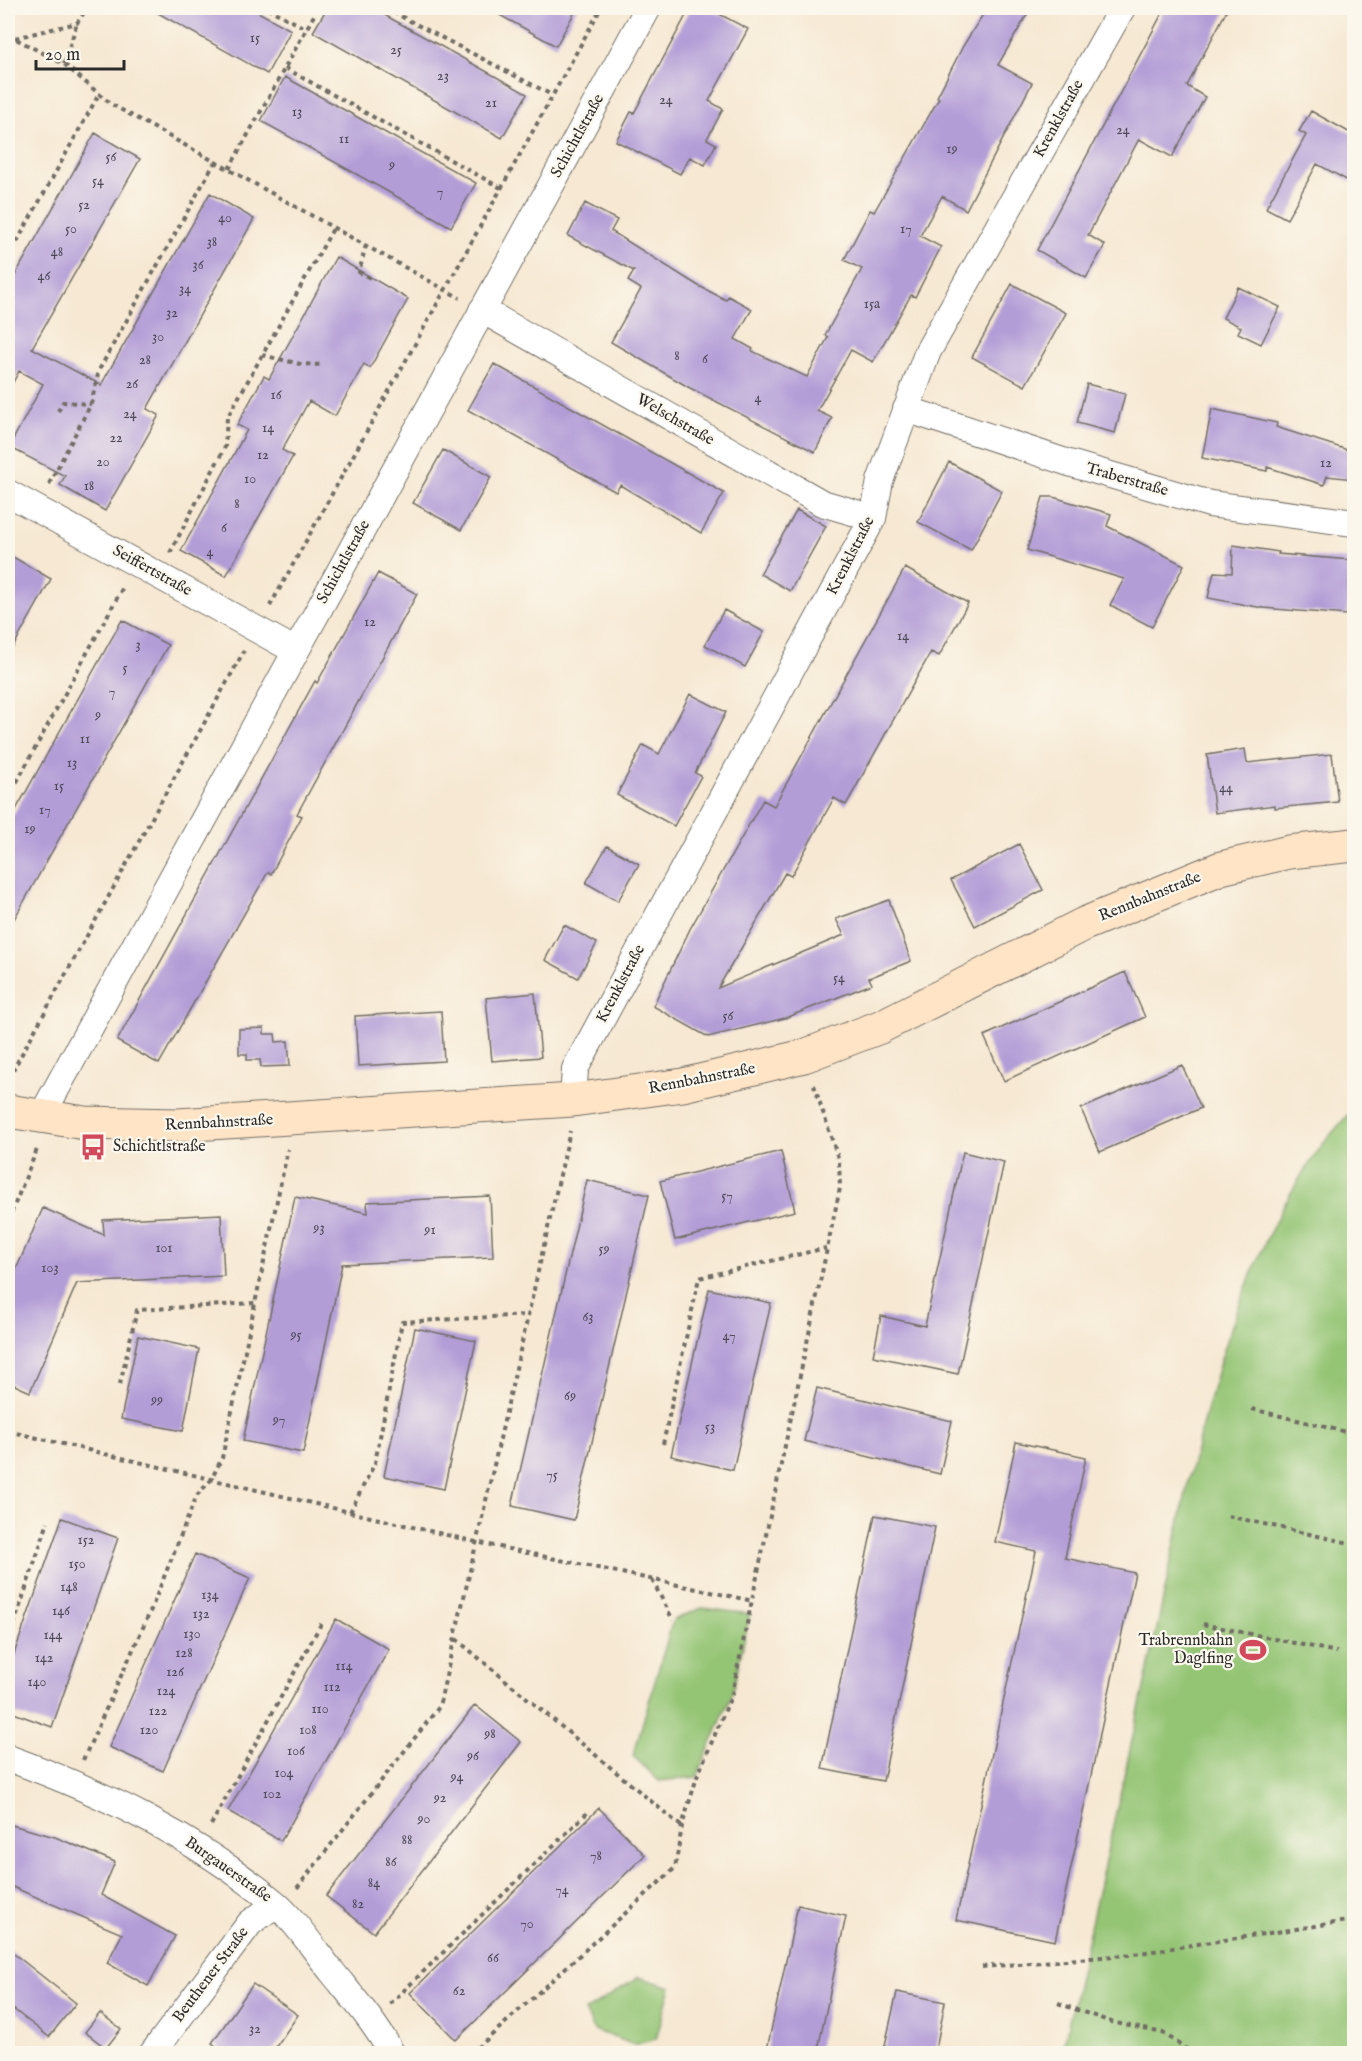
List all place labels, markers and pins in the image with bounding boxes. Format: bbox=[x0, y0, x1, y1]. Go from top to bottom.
bus stop icon: Schichtlstraße bbox=[78, 1132, 108, 1162]
place label: Schichtlstraße bbox=[113, 1137, 206, 1157]
place label: Trabrennbahn Daglfing bbox=[1139, 1631, 1233, 1669]
sports icon: Trabrennbahn Daglfing bbox=[1238, 1635, 1268, 1665]

